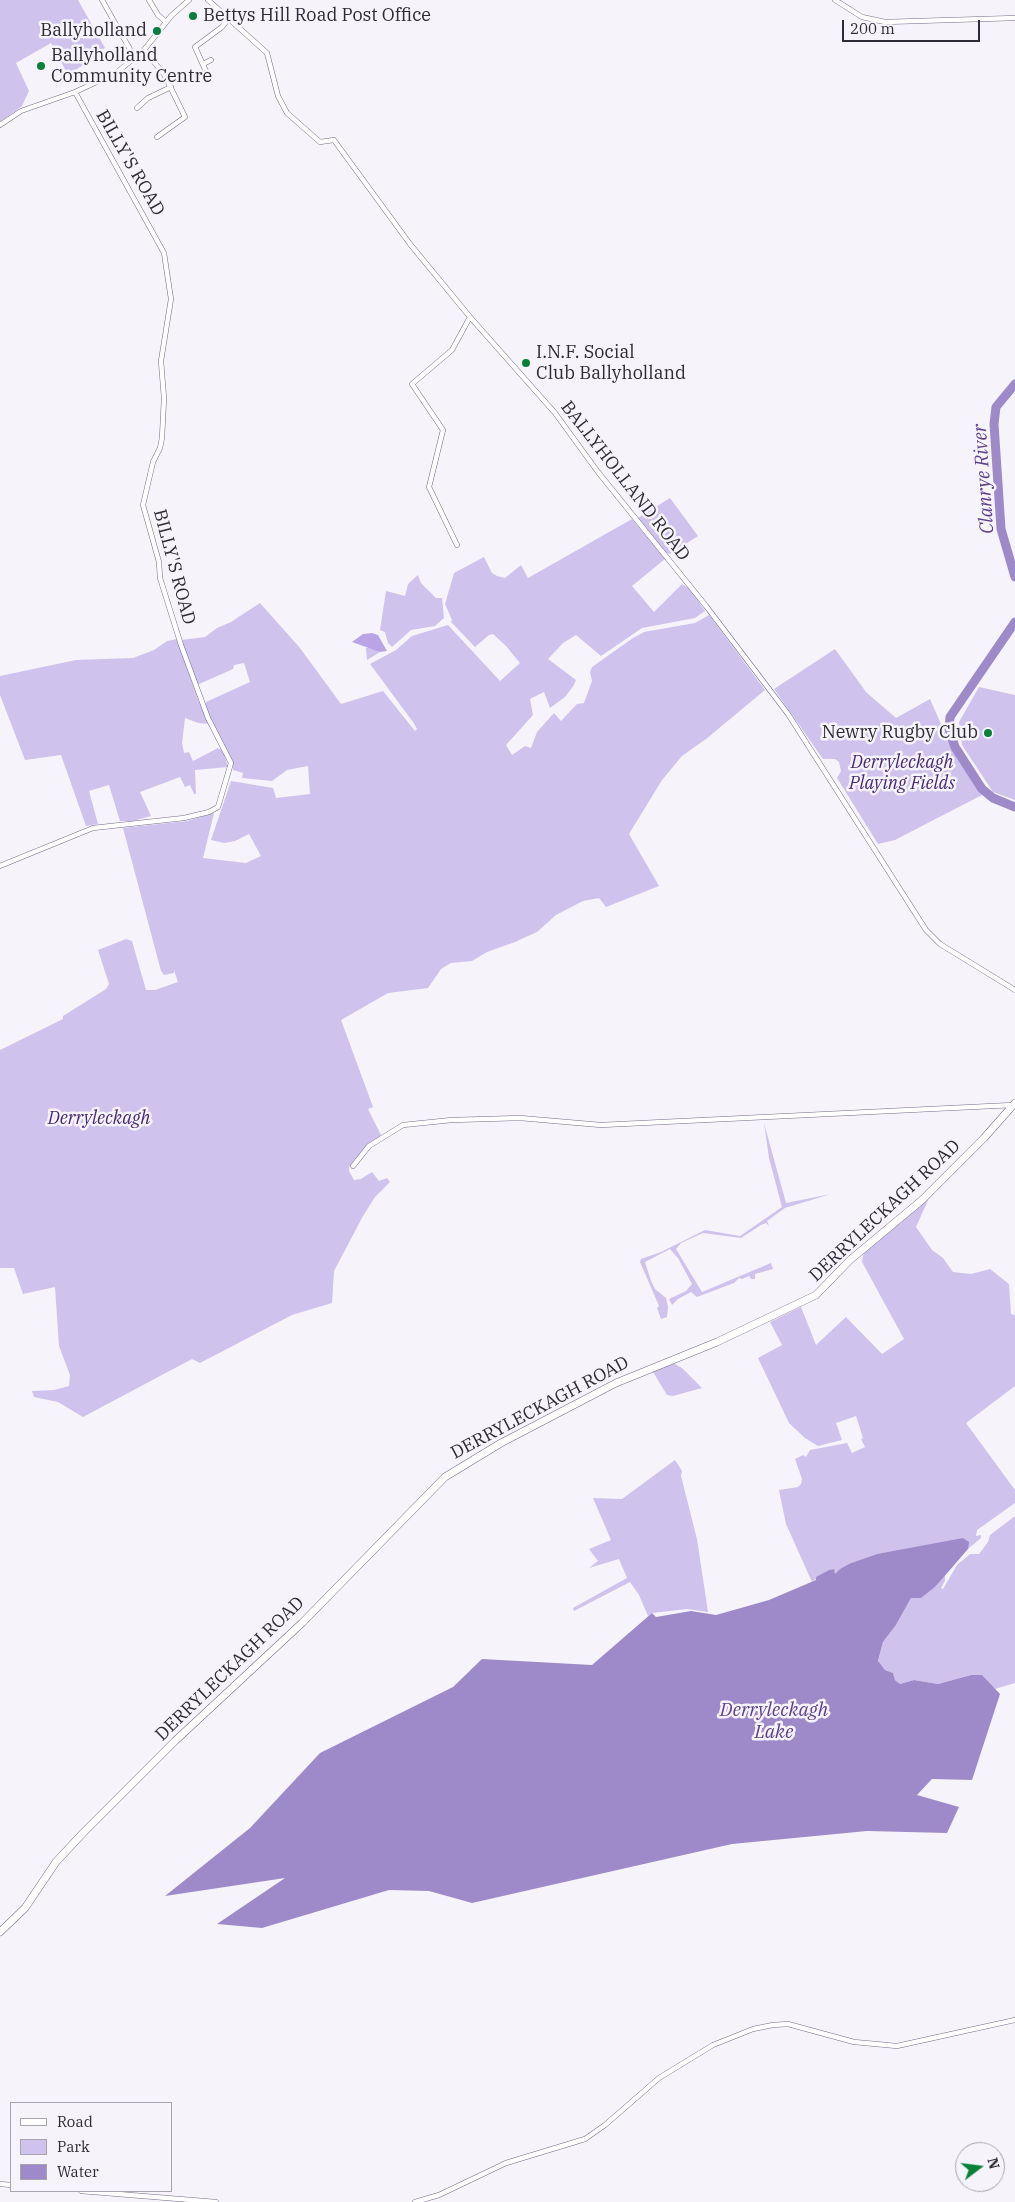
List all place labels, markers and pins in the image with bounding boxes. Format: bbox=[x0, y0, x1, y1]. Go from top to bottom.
place label: Bettys Hill Road Post Office bbox=[203, 5, 431, 27]
marker: Bettys Hill Road Post Office bbox=[187, 10, 199, 22]
place label: Ballyholland bbox=[40, 20, 147, 42]
marker: Ballyholland bbox=[151, 25, 163, 37]
place label: Ballyholland Community Centre bbox=[51, 45, 212, 88]
marker: Ballyholland Community Centre bbox=[35, 60, 47, 72]
place label: I.N.F. Social Club Ballyholland bbox=[536, 342, 686, 384]
marker: I.N.F. Social Club Ballyholland bbox=[520, 357, 532, 369]
place label: Newry Rugby Club bbox=[822, 722, 978, 744]
marker: Newry Rugby Club bbox=[982, 727, 994, 739]

